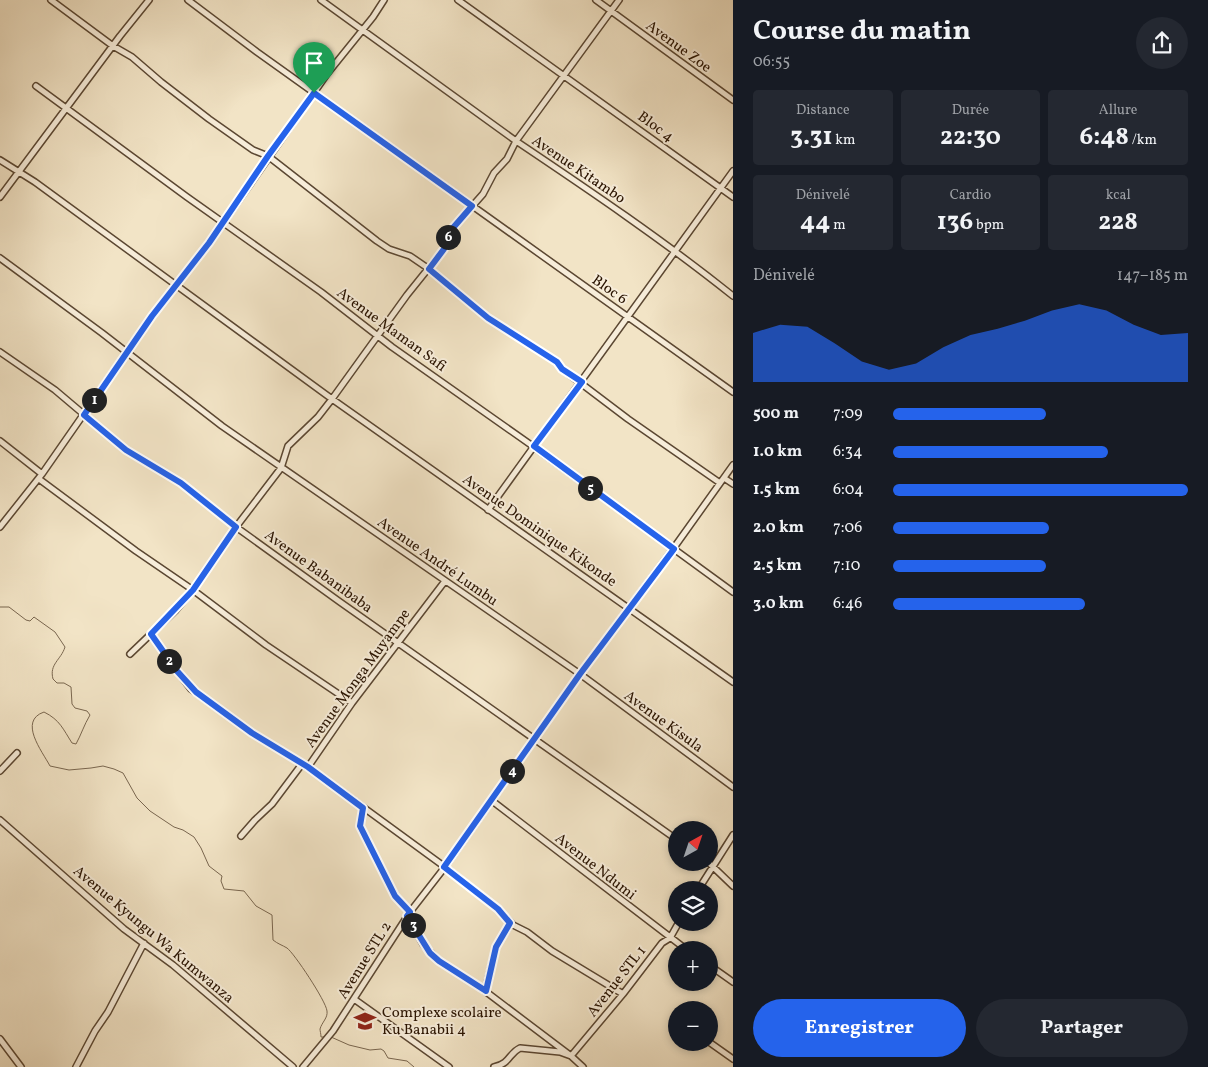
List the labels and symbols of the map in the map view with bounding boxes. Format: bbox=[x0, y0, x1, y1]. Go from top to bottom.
street label: Avenue Zoe bbox=[641, 16, 715, 78]
pin bbox=[293, 42, 335, 93]
street label: Bloc 4 bbox=[633, 107, 678, 148]
street label: Avenue Kitambo bbox=[527, 131, 629, 209]
pin: 6 bbox=[436, 224, 460, 250]
street label: Bloc 6 bbox=[587, 270, 631, 310]
street label: Avenue Maman Safi bbox=[332, 283, 450, 377]
pin: 1 bbox=[82, 388, 106, 412]
street label: Avenue Dominique Kikonde bbox=[458, 470, 621, 593]
pin: 5 bbox=[578, 476, 602, 500]
street label: Avenue André Lumbu bbox=[372, 513, 502, 612]
street label: Avenue Babanibaba bbox=[260, 526, 377, 619]
street label: Avenue Monga Muyampe bbox=[301, 605, 416, 753]
pin: 2 bbox=[156, 648, 182, 674]
street label: Avenue Kisula bbox=[619, 686, 707, 758]
pin: 4 bbox=[500, 758, 524, 784]
north arrow bbox=[668, 821, 718, 871]
street label: Avenue Ndumi bbox=[550, 829, 640, 906]
street label: Avenue Kyungu Wa Kumwanza bbox=[68, 861, 238, 1009]
pin: 3 bbox=[400, 912, 426, 938]
street label: Avenue STL 2 bbox=[333, 918, 397, 1004]
street label: Avenue STL 1 bbox=[583, 942, 652, 1022]
place label: Complexe scolaire Ku Banabii 4 bbox=[382, 1003, 502, 1041]
school or university icon: Complexe scolaire Ku Banabii 4 bbox=[352, 1008, 378, 1034]

